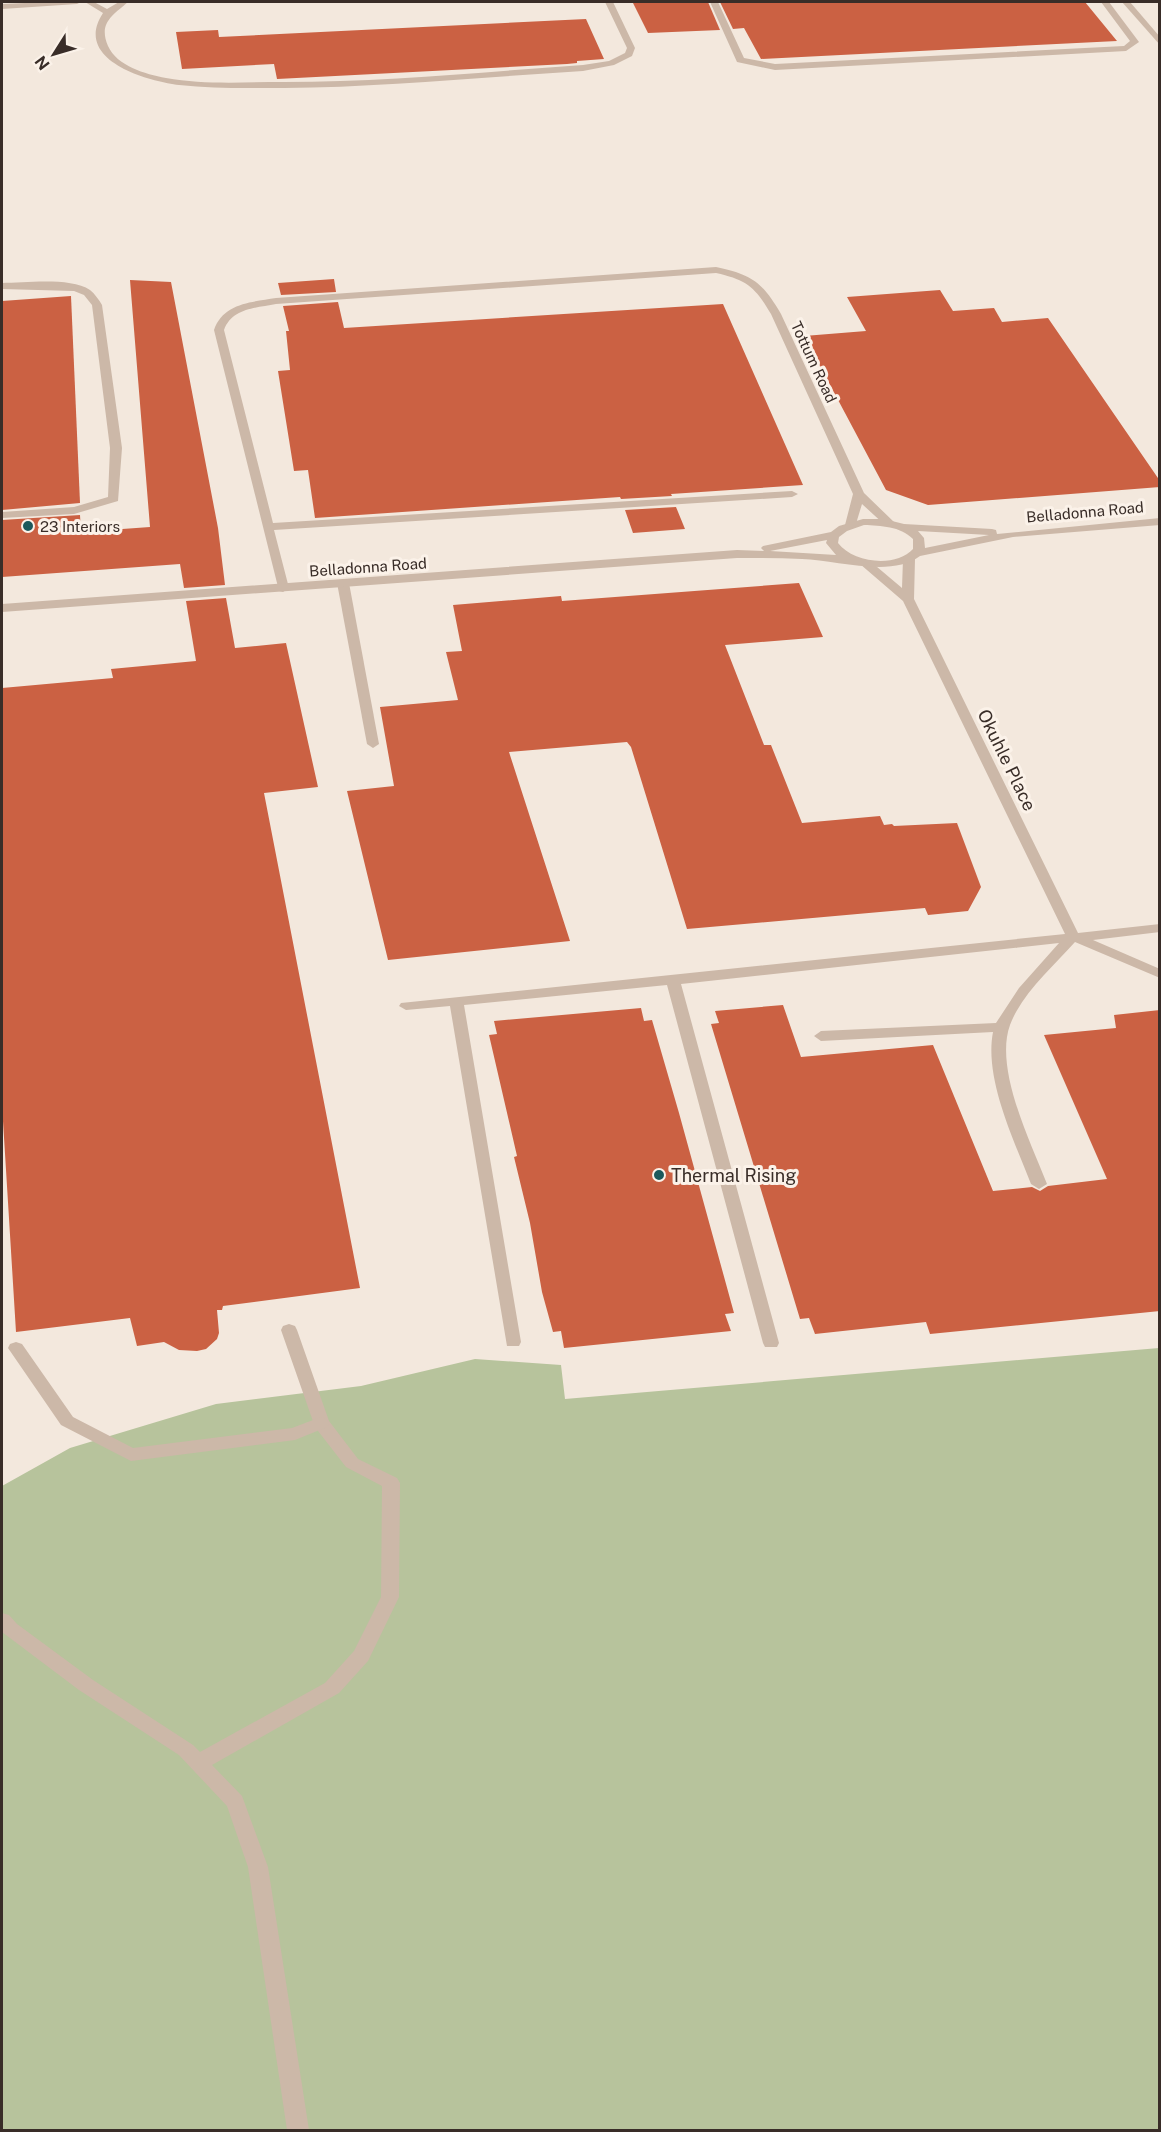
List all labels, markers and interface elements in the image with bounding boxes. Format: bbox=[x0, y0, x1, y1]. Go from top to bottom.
north arrow bbox=[24, 24, 84, 84]
text: N bbox=[31, 52, 54, 73]
street label: Tottum Road bbox=[788, 319, 840, 405]
street label: Belladonna Road bbox=[1026, 498, 1144, 526]
place label: 23 Interiors bbox=[40, 518, 120, 535]
marker: 23 Interiors bbox=[21, 519, 35, 533]
street label: Belladonna Road bbox=[309, 554, 427, 580]
street label: Okuhle Place bbox=[973, 706, 1041, 814]
place label: Thermal Rising bbox=[671, 1165, 796, 1186]
marker: Thermal Rising bbox=[652, 1168, 666, 1182]

